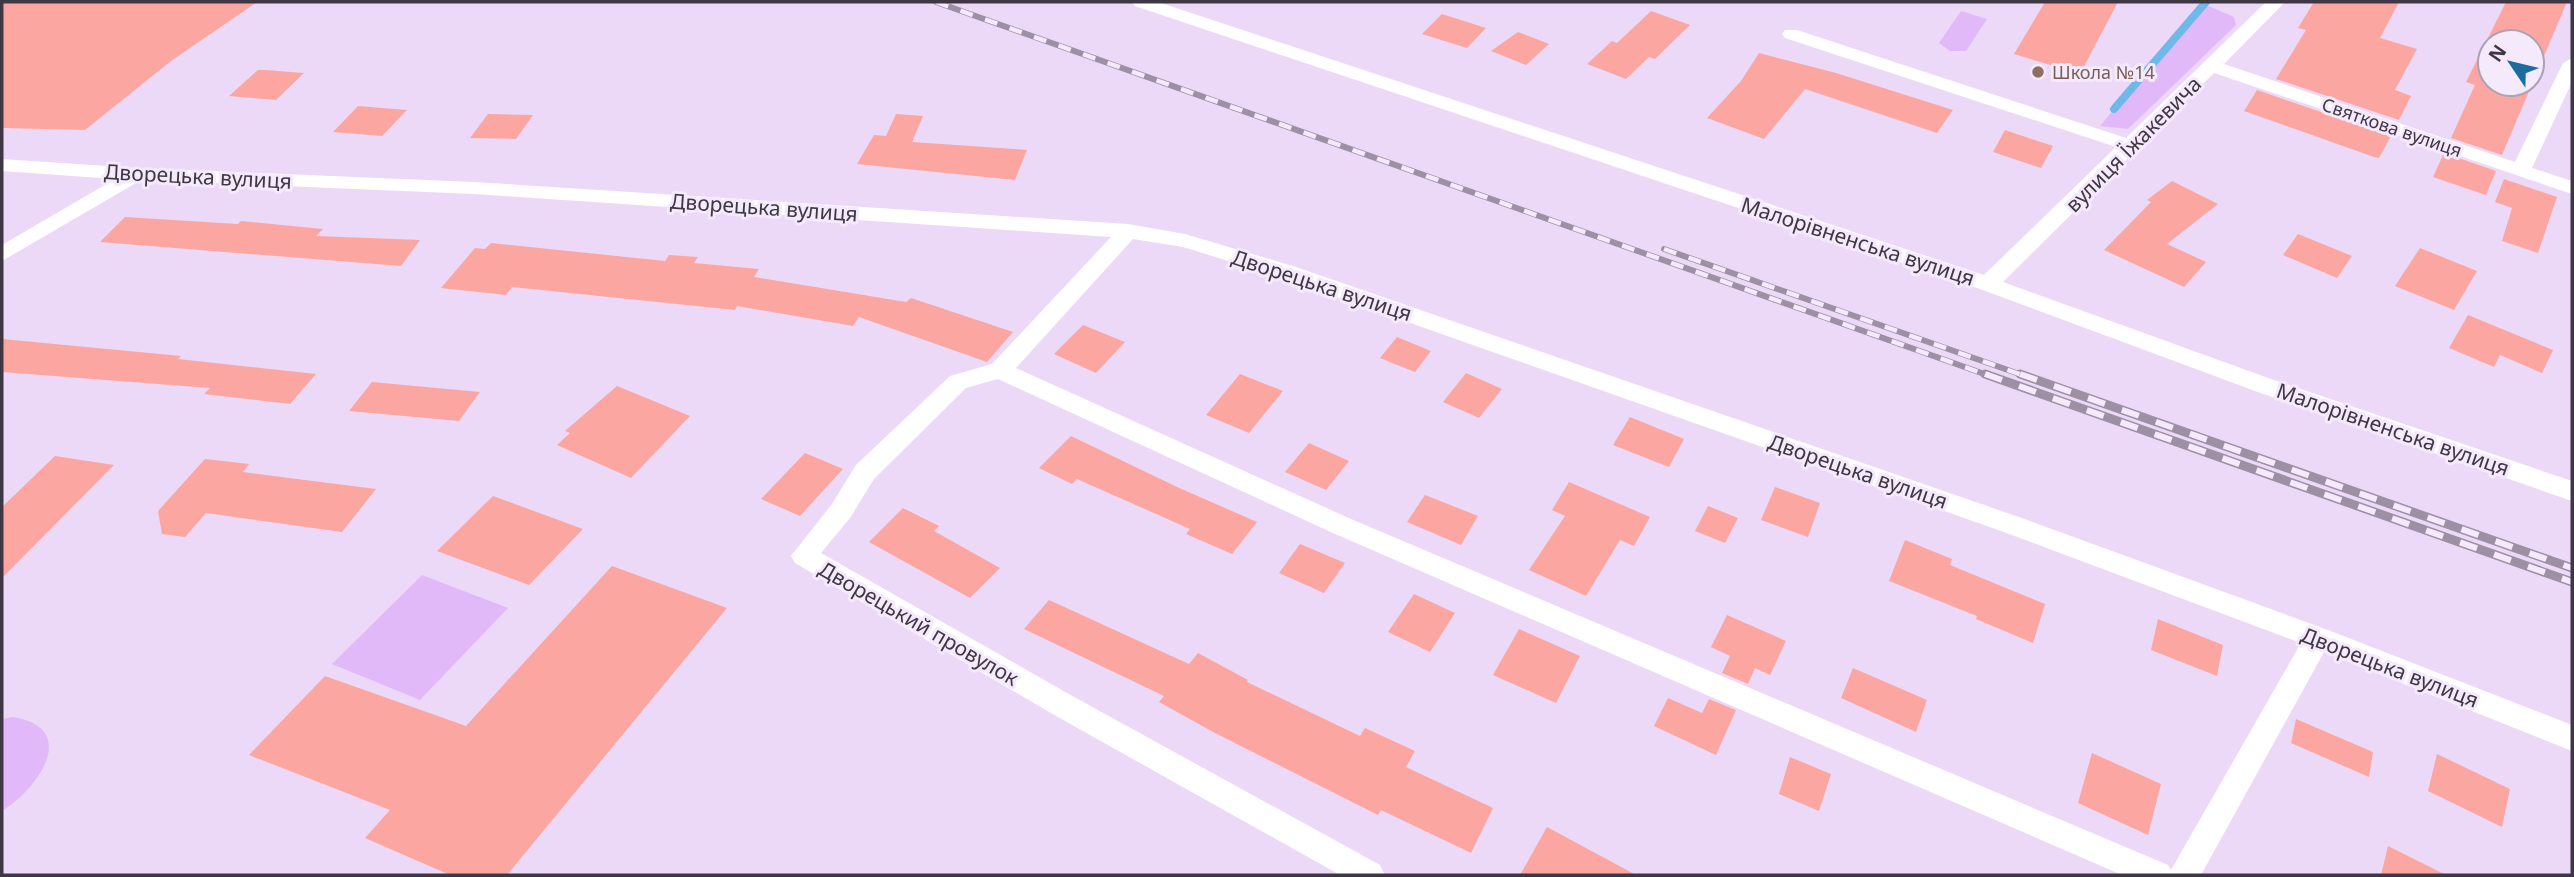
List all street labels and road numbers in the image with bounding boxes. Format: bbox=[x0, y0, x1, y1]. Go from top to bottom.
street label: вулиця Їжакевича bbox=[2059, 70, 2207, 218]
street label: Святкова вулиця bbox=[2319, 92, 2465, 162]
street label: Дворецька вулиця bbox=[104, 157, 292, 195]
street label: Дворецька вулиця bbox=[669, 186, 859, 228]
street label: Малорівненська вулиця bbox=[1738, 190, 1978, 292]
street label: Дворецька вулиця bbox=[1228, 243, 1416, 327]
street label: Малорівненська вулиця bbox=[2273, 376, 2513, 482]
street label: Дворецька вулиця bbox=[1765, 427, 1951, 515]
street label: Дворецький провулок bbox=[814, 554, 1024, 692]
street label: Дворецька вулиця bbox=[2297, 620, 2483, 714]

